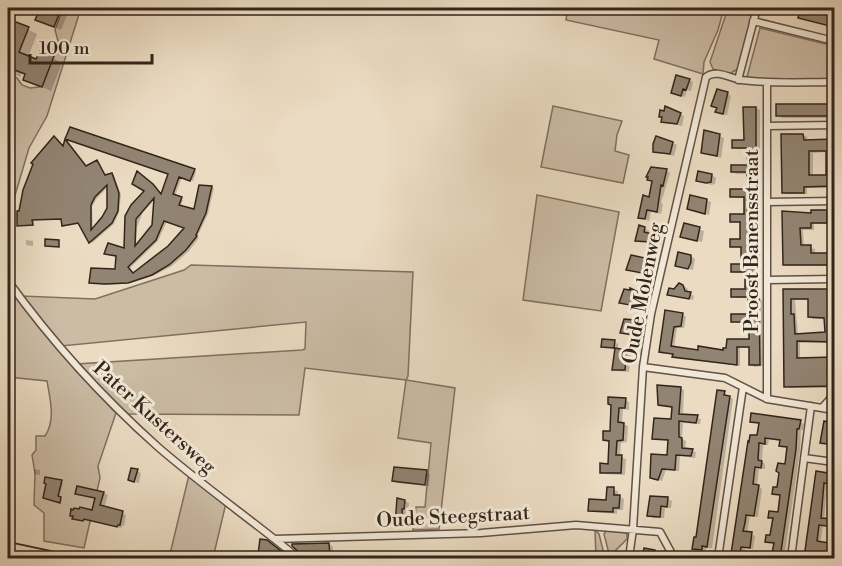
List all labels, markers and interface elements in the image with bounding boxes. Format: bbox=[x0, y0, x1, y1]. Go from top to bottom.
scale bar bbox=[30, 27, 152, 65]
text: 100 m bbox=[39, 37, 90, 60]
street label: Proost Banensstraat bbox=[740, 149, 765, 333]
street label: Oude Molenweg bbox=[618, 220, 670, 366]
street label: Pater Kustersweg bbox=[87, 356, 221, 480]
street label: Oude Steegstraat bbox=[376, 501, 530, 534]

